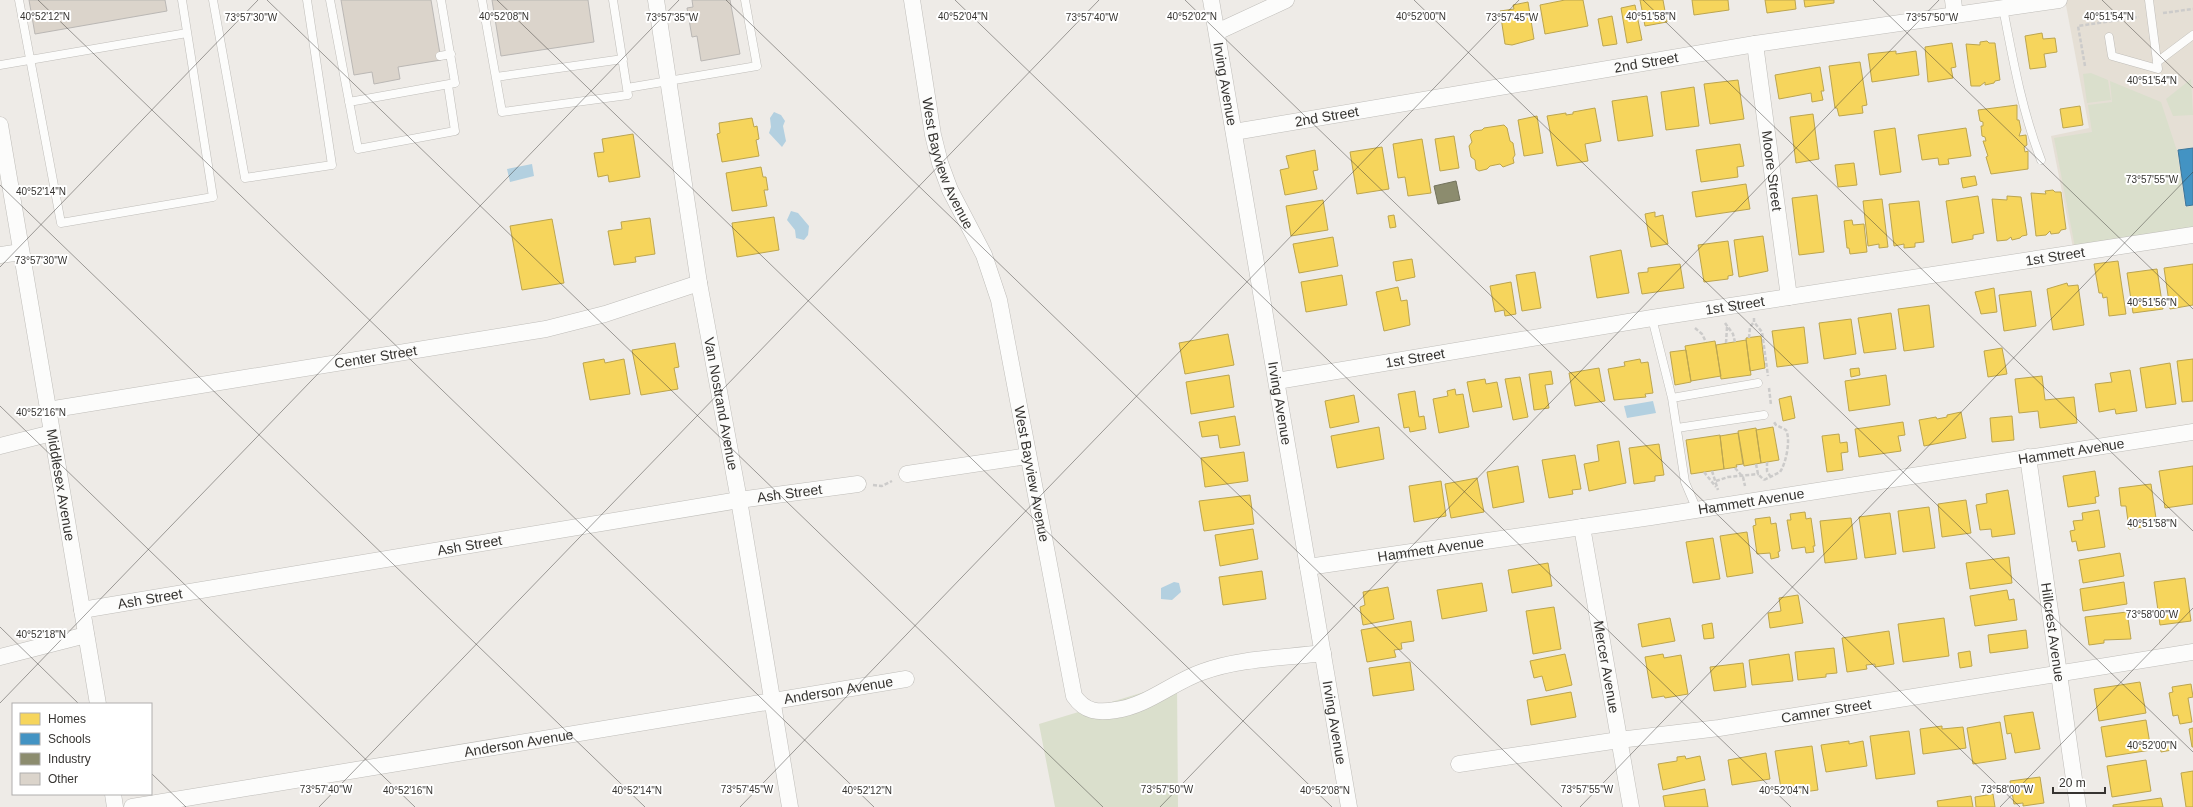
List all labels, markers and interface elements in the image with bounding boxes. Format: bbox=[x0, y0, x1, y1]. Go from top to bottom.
text: 40°52'12"N bbox=[20, 11, 70, 22]
text: 40°52'08"N bbox=[479, 11, 529, 22]
text: 40°52'04"N bbox=[938, 11, 988, 22]
text: 40°52'02"N bbox=[1167, 11, 1217, 22]
text: 40°52'00"N bbox=[1396, 11, 1446, 22]
text: 40°51'58"N bbox=[1626, 11, 1676, 22]
text: 40°51'54"N bbox=[2084, 11, 2134, 22]
text: 73°57'30"W bbox=[225, 12, 278, 23]
text: 73°57'35"W bbox=[646, 12, 699, 23]
text: 73°57'40"W bbox=[1066, 12, 1119, 23]
text: 73°57'45"W bbox=[1486, 12, 1539, 23]
text: 73°57'50"W bbox=[1906, 12, 1959, 23]
street label: Irving Avenue bbox=[1210, 41, 1240, 127]
street label: 2nd Street bbox=[1613, 49, 1679, 76]
text: 40°51'54"N bbox=[2127, 75, 2177, 86]
street label: West Bayview Avenue bbox=[919, 97, 977, 232]
street label: 2nd Street bbox=[1293, 103, 1360, 130]
street label: Moore Street bbox=[1759, 130, 1785, 212]
text: 73°57'55"W bbox=[2126, 174, 2179, 185]
text: 40°52'14"N bbox=[16, 186, 66, 197]
street label: 1st Street bbox=[2024, 244, 2086, 269]
text: 73°57'30"W bbox=[15, 255, 68, 266]
street label: 1st Street bbox=[1704, 293, 1766, 318]
text: 40°51'56"N bbox=[2127, 297, 2177, 308]
street label: Van Nostrand Avenue bbox=[701, 336, 741, 472]
street label: Center Street bbox=[333, 342, 418, 371]
street label: 1st Street bbox=[1384, 345, 1446, 371]
street label: Irving Avenue bbox=[1265, 360, 1295, 446]
street label: West Bayview Avenue bbox=[1011, 404, 1053, 543]
text: 40°52'16"N bbox=[16, 407, 66, 418]
street label: Middlesex Avenue bbox=[44, 428, 78, 542]
street label: Hammett Avenue bbox=[2017, 435, 2126, 467]
street label: Ash Street bbox=[756, 481, 823, 506]
street label: Hammett Avenue bbox=[1697, 485, 1806, 518]
text: 40°51'58"N bbox=[2127, 518, 2177, 529]
street label: Ash Street bbox=[436, 532, 503, 558]
street label: Hammett Avenue bbox=[1376, 533, 1485, 565]
street label: Hillcrest Avenue bbox=[2038, 581, 2068, 683]
street label: Ash Street bbox=[116, 585, 184, 612]
text: 73°58'00"W bbox=[2126, 609, 2179, 620]
street label: Mercer Avenue bbox=[1590, 619, 1622, 715]
text: 40°52'18"N bbox=[16, 629, 66, 640]
street label: Anderson Avenue bbox=[783, 673, 894, 707]
street label: Irving Avenue bbox=[1320, 679, 1350, 766]
street label: Camner Street bbox=[1780, 696, 1872, 726]
legend bbox=[12, 703, 152, 795]
text: Homes bbox=[48, 712, 86, 726]
street label: Anderson Avenue bbox=[463, 726, 575, 760]
text: Schools bbox=[48, 732, 91, 746]
text: 40°52'00"N bbox=[2127, 740, 2177, 751]
text: Industry bbox=[48, 752, 91, 766]
scale bar bbox=[2053, 769, 2105, 795]
text: Other bbox=[48, 772, 78, 786]
text: 20 m bbox=[2059, 776, 2086, 790]
text: 73°57'40"W bbox=[300, 784, 353, 795]
text: 73°57'45"W bbox=[721, 784, 774, 795]
text: 73°57'50"W bbox=[1141, 784, 1194, 795]
text: 73°57'55"W bbox=[1561, 784, 1614, 795]
text: 73°58'00"W bbox=[1981, 784, 2034, 795]
text: 40°52'16"N bbox=[383, 785, 433, 796]
text: 40°52'14"N bbox=[612, 785, 662, 796]
text: 40°52'12"N bbox=[842, 785, 892, 796]
text: 40°52'08"N bbox=[1300, 785, 1350, 796]
text: 40°52'04"N bbox=[1759, 785, 1809, 796]

